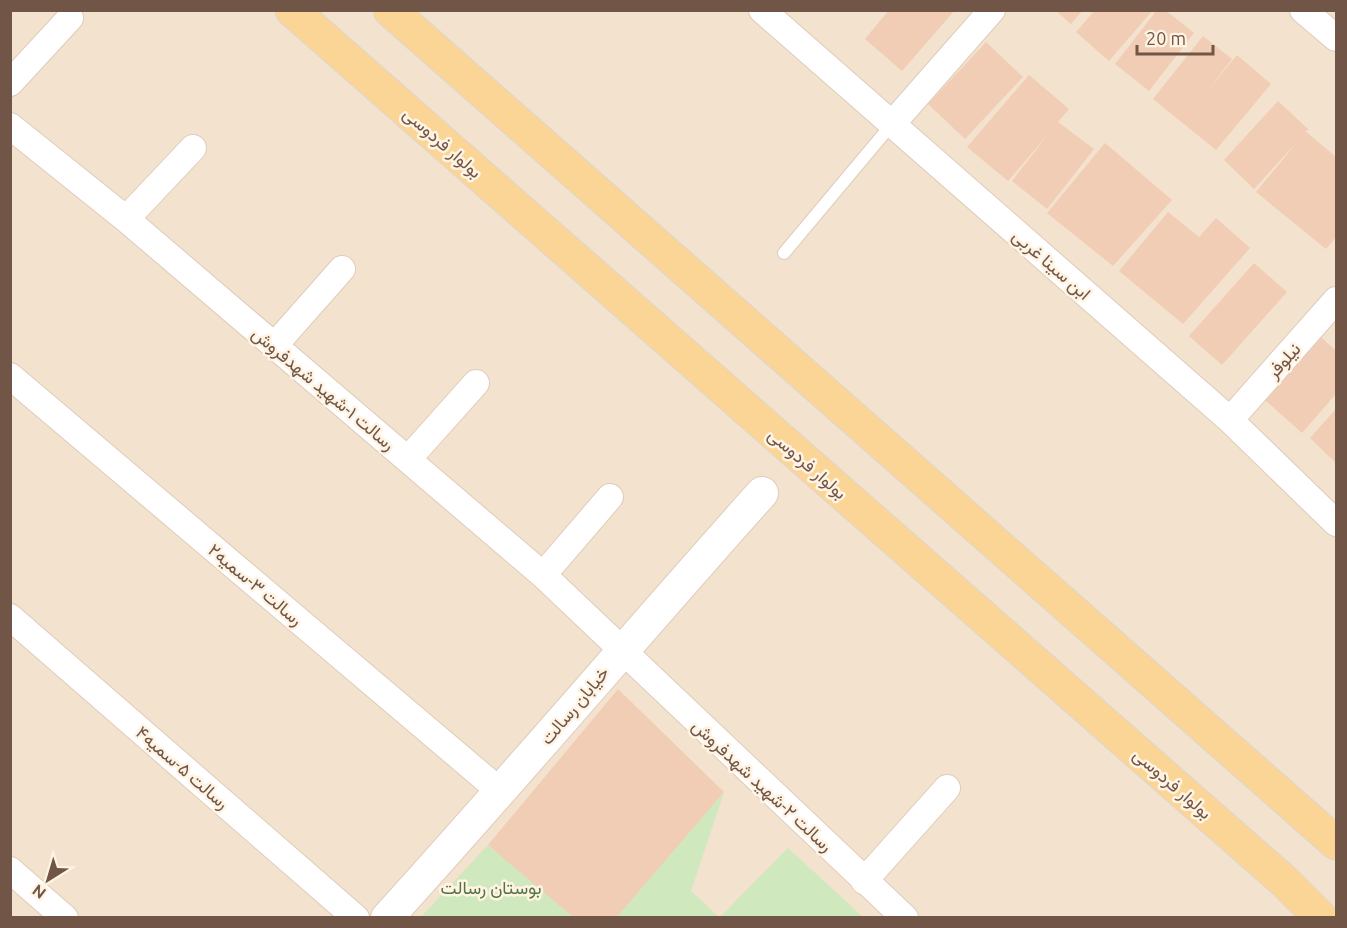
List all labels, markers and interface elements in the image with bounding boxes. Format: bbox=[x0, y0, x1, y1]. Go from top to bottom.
scale bar bbox=[1137, 18, 1214, 56]
text: 20 m bbox=[1146, 28, 1186, 48]
street label: بولوار فردوسی bbox=[398, 103, 486, 183]
street label: ابن سینا غربی bbox=[1008, 225, 1095, 305]
street label: رسالت ۱-شهید شهدفروش bbox=[247, 322, 400, 455]
street label: نیلوفر bbox=[1261, 338, 1305, 384]
street label: بولوار فردوسی bbox=[763, 424, 851, 504]
street label: رسالت ۳-سمیه۲ bbox=[204, 539, 307, 631]
street label: خیابان رسالت bbox=[536, 662, 614, 749]
street label: رسالت ۲-شهید شهدفروش bbox=[687, 715, 837, 857]
street label: رسالت ۵-سمیه۴ bbox=[131, 721, 233, 814]
street label: بولوار فردوسی bbox=[1128, 744, 1216, 824]
north arrow bbox=[18, 850, 78, 910]
park label: بوستان رسالت bbox=[441, 877, 542, 899]
text: N bbox=[29, 881, 49, 903]

